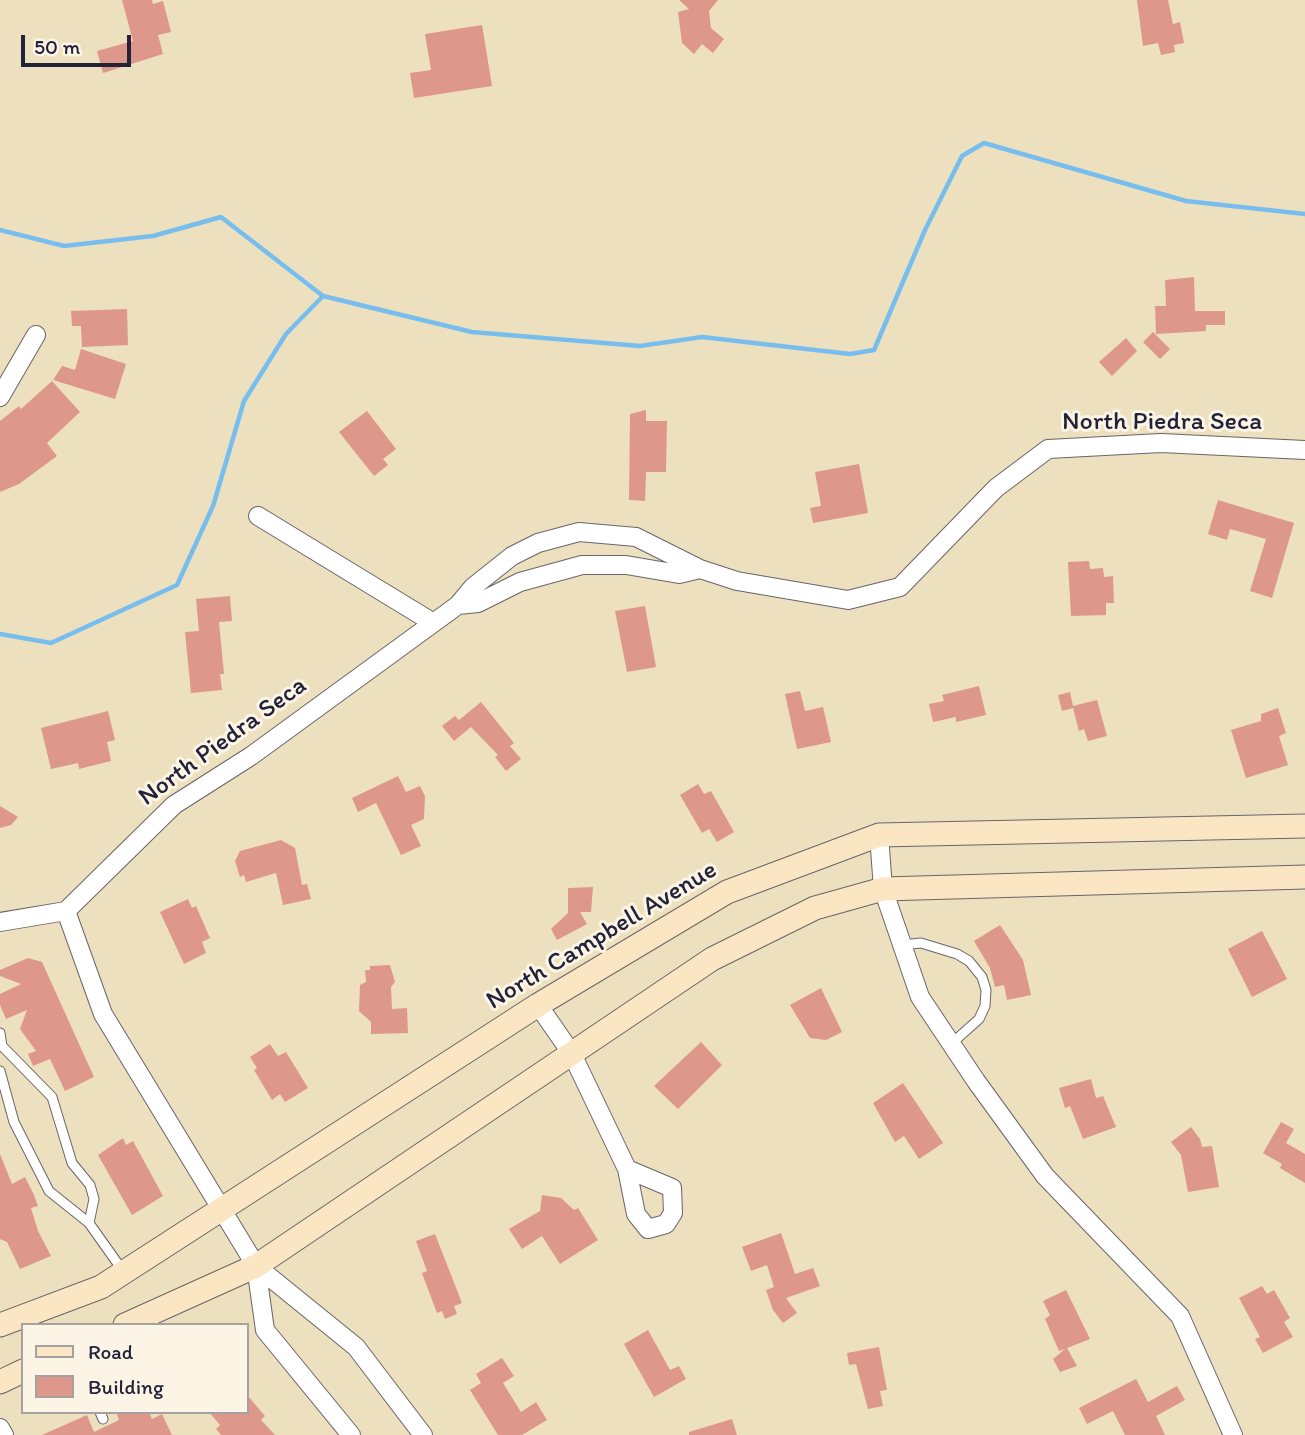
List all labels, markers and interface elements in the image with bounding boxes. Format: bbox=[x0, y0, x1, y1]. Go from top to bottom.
scale bar bbox=[24, 21, 135, 65]
text: 50 m bbox=[34, 34, 80, 59]
street label: North Piedra Seca bbox=[1062, 406, 1262, 438]
street label: North Piedra Seca bbox=[133, 671, 313, 813]
street label: North Campbell Avenue bbox=[481, 855, 723, 1017]
legend bbox=[21, 1323, 248, 1414]
text: Road bbox=[88, 1339, 133, 1364]
text: Building bbox=[88, 1374, 164, 1399]

